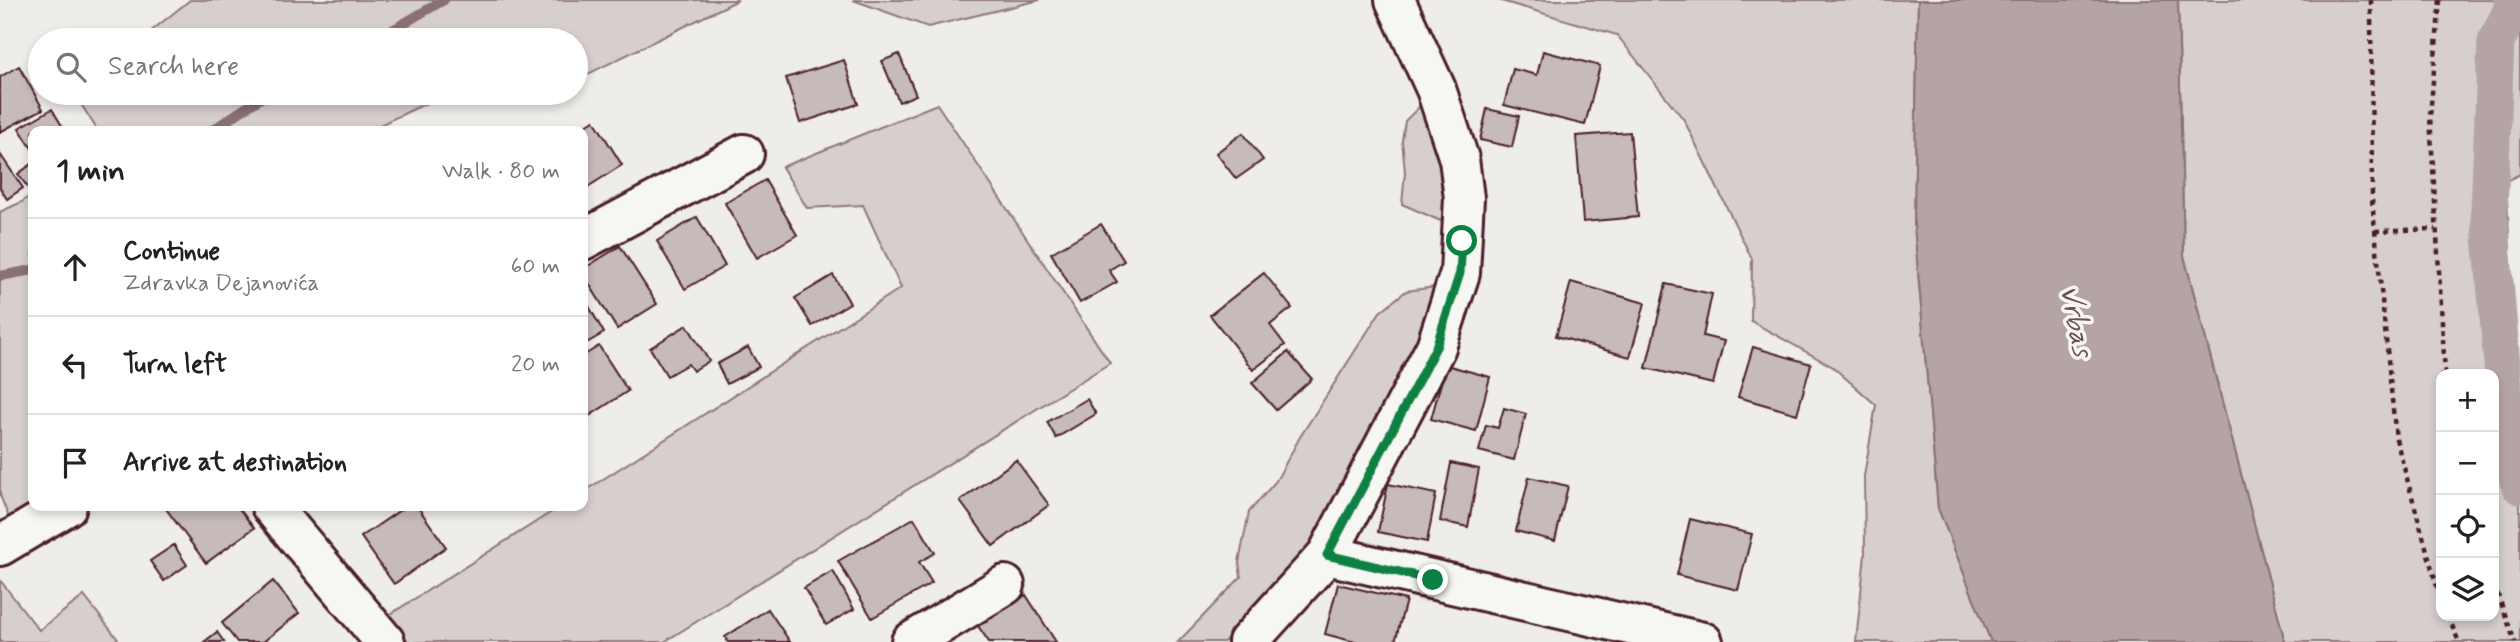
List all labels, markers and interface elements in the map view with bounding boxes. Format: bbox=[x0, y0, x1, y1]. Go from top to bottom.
search box bbox=[28, 28, 588, 105]
icon: search bbox=[52, 48, 90, 86]
text: Search here bbox=[108, 50, 239, 84]
text: 1 min bbox=[56, 152, 125, 191]
text: Walk · 80 m bbox=[442, 157, 560, 187]
route start bbox=[1446, 225, 1477, 256]
text: Continue bbox=[123, 235, 220, 269]
icon: ahead bbox=[56, 248, 94, 286]
text: 60 m bbox=[511, 252, 560, 282]
text: Zdravka Dejanovića bbox=[123, 269, 319, 299]
water label: Vrbas bbox=[2049, 282, 2101, 363]
icon: left bbox=[56, 346, 94, 384]
text: Turn left bbox=[123, 348, 227, 382]
text: 20 m bbox=[511, 350, 560, 380]
map controls bbox=[2436, 369, 2499, 621]
button: + bbox=[2436, 369, 2499, 432]
button: − bbox=[2436, 432, 2499, 495]
icon: arrive bbox=[56, 444, 94, 482]
text: Arrive at destination bbox=[123, 446, 347, 480]
button: locate bbox=[2436, 495, 2499, 558]
button: layers bbox=[2436, 558, 2499, 621]
route end bbox=[1417, 564, 1448, 595]

